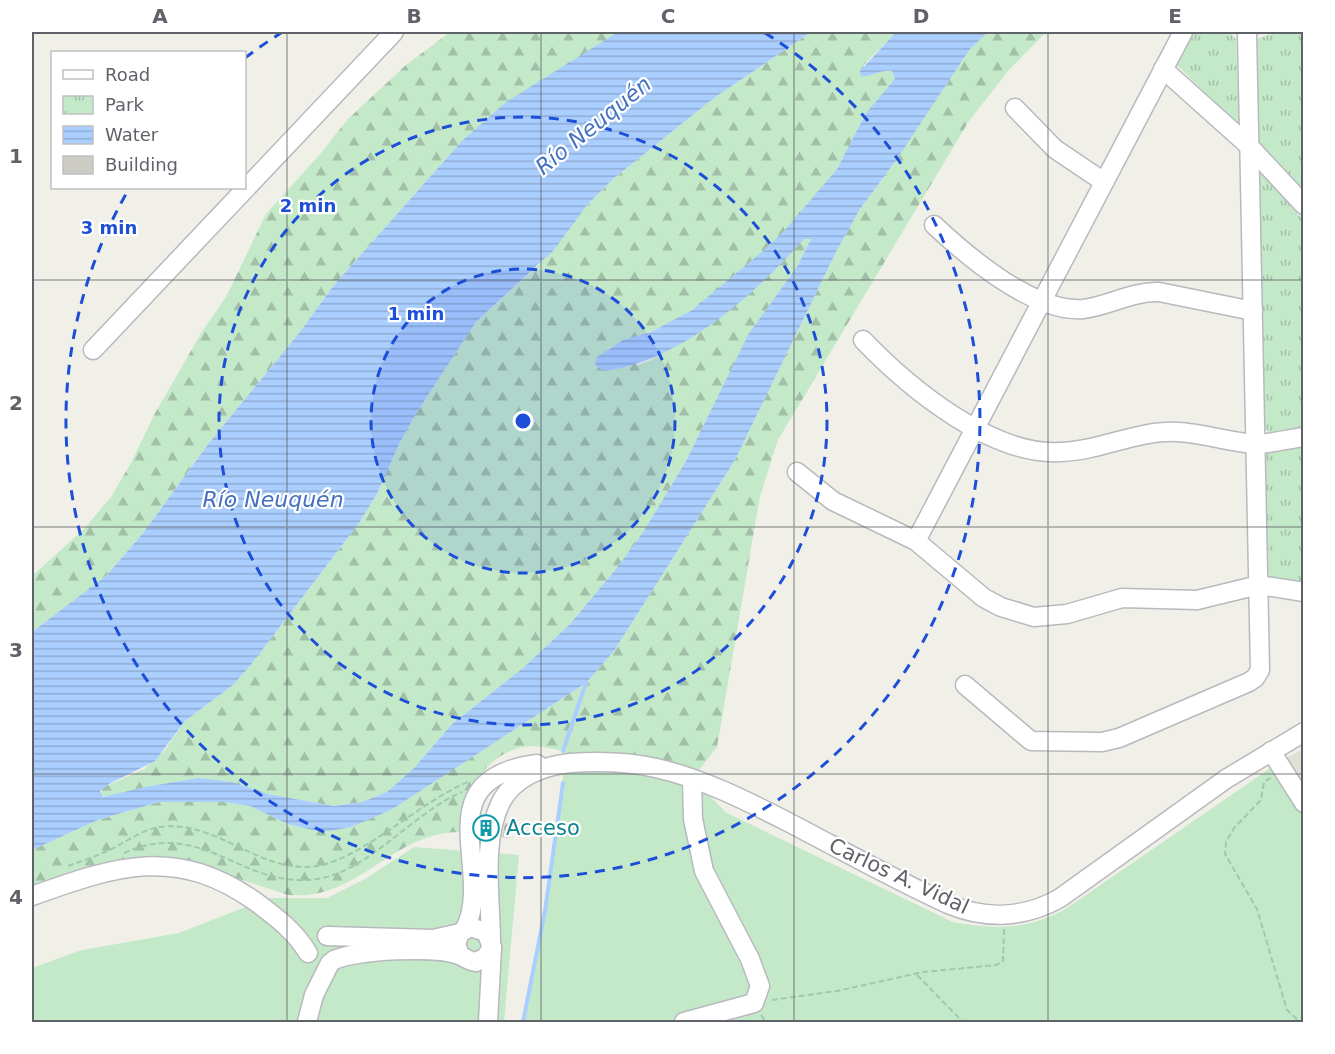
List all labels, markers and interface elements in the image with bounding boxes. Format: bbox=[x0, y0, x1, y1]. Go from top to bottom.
text: A bbox=[152, 4, 168, 28]
text: B bbox=[406, 4, 422, 28]
text: C bbox=[661, 4, 675, 28]
text: D bbox=[913, 4, 929, 28]
text: E bbox=[1168, 4, 1182, 28]
legend bbox=[51, 51, 246, 189]
text: Road bbox=[105, 64, 150, 85]
water label: Río Neuquén bbox=[531, 71, 656, 180]
text: Park bbox=[105, 94, 144, 115]
text: Water bbox=[105, 124, 159, 145]
text: 1 bbox=[9, 144, 23, 168]
text: Building bbox=[105, 154, 178, 175]
text: 2 min bbox=[280, 195, 336, 216]
text: 3 min bbox=[81, 217, 137, 238]
text: 1 min bbox=[388, 303, 444, 324]
text: 2 bbox=[9, 391, 23, 415]
centre of rings bbox=[513, 411, 533, 431]
water label: Río Neuquén bbox=[202, 487, 344, 512]
text: 3 bbox=[9, 638, 23, 662]
building icon: Acceso bbox=[471, 813, 501, 843]
place label: Acceso bbox=[506, 816, 580, 840]
street label: Carlos A. Vidal bbox=[825, 833, 973, 919]
text: 4 bbox=[9, 885, 23, 909]

